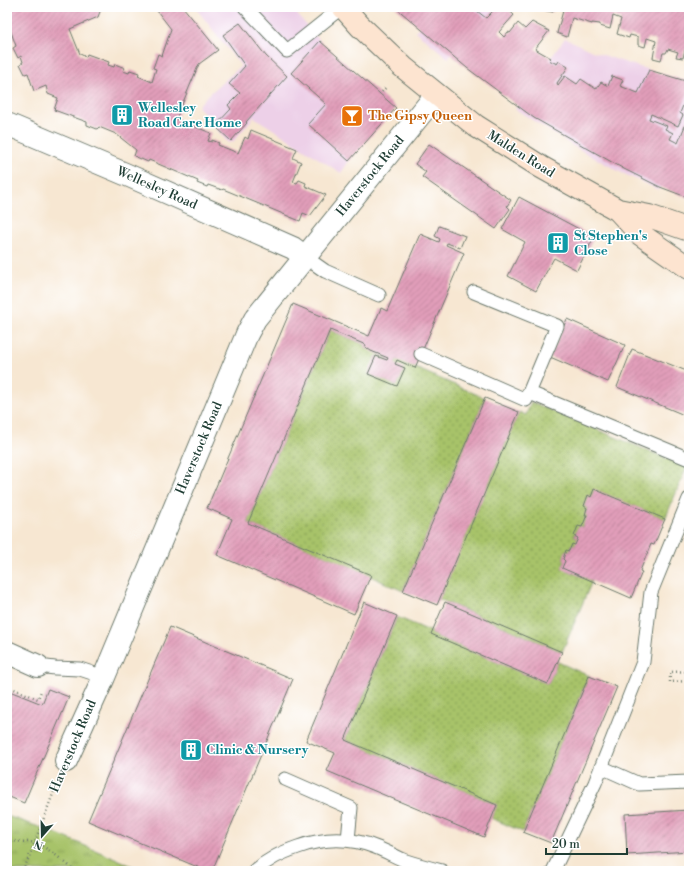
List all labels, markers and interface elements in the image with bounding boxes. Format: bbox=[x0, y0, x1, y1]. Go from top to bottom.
place label: Wellesley Road Care Home bbox=[137, 100, 241, 131]
building icon: Wellesley Road Care Home bbox=[109, 102, 135, 128]
bar icon: The Gipsy Queen bbox=[339, 103, 365, 129]
place label: The Gipsy Queen bbox=[368, 108, 472, 124]
street label: Malden Road bbox=[484, 127, 558, 181]
street label: Haverstock Road bbox=[333, 132, 408, 220]
street label: Wellesley Road bbox=[113, 163, 201, 213]
place label: St Stephen's Close bbox=[574, 228, 648, 259]
building icon: St Stephen's Close bbox=[545, 230, 571, 256]
street label: Haverstock Road bbox=[172, 399, 226, 497]
street label: Haverstock Road bbox=[46, 697, 100, 795]
building icon: Clinic & Nursery bbox=[178, 737, 204, 763]
place label: Clinic & Nursery bbox=[206, 742, 309, 758]
north arrow bbox=[22, 816, 62, 856]
scale bar bbox=[546, 830, 627, 856]
text: N bbox=[32, 836, 45, 853]
text: 20 m bbox=[552, 837, 580, 852]

